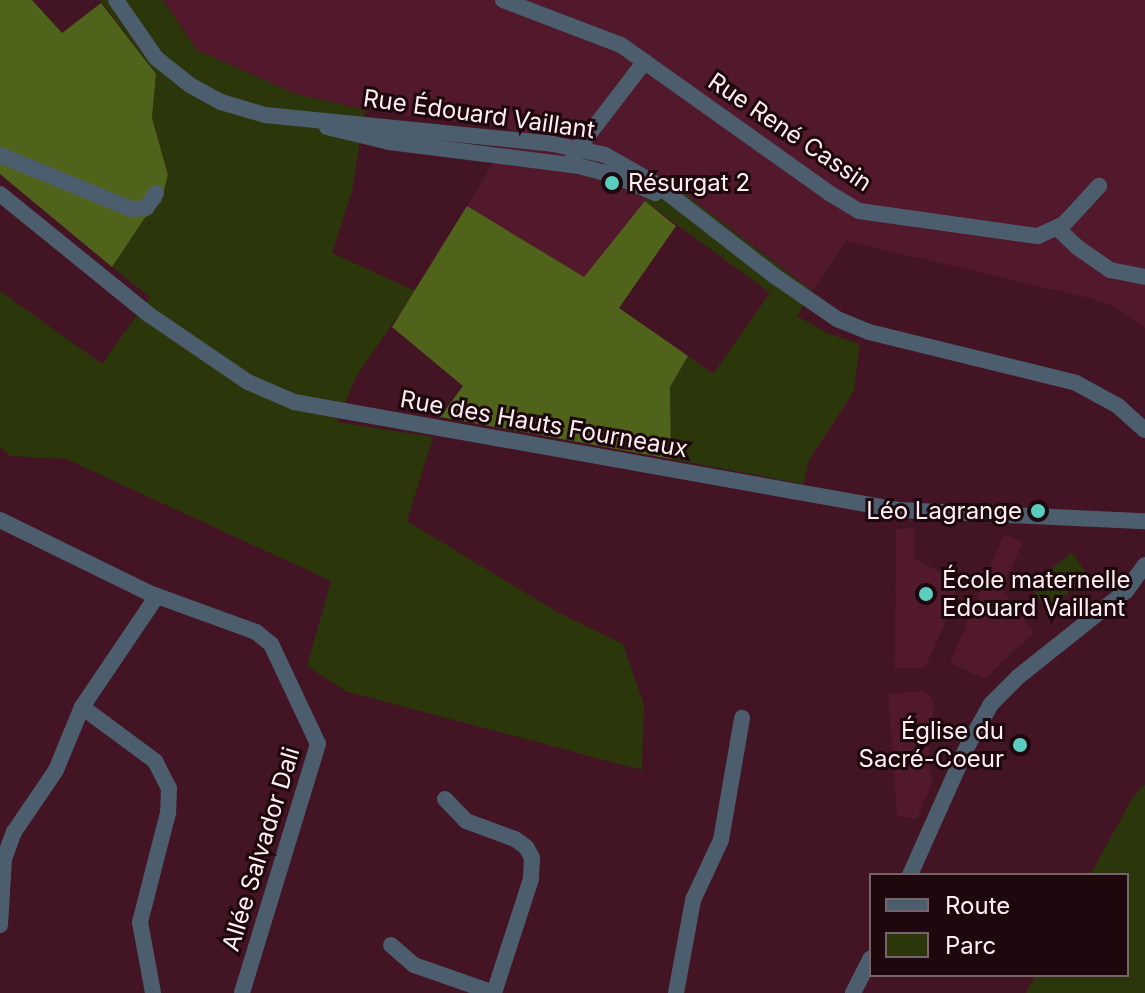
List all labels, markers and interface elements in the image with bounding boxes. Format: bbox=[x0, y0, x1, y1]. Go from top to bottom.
street label: Rue René Cassin bbox=[703, 67, 877, 197]
street label: Rue Édouard Vaillant bbox=[361, 83, 597, 145]
place label: Résurgat 2 bbox=[628, 169, 750, 197]
marker: Résurgat 2 bbox=[603, 174, 621, 192]
street label: Rue des Hauts Fourneaux bbox=[398, 385, 690, 463]
place label: Léo Lagrange bbox=[866, 497, 1022, 525]
marker: Léo Lagrange bbox=[1029, 502, 1047, 520]
place label: École maternelle Edouard Vaillant bbox=[942, 566, 1130, 622]
marker: École maternelle Edouard Vaillant bbox=[917, 585, 935, 603]
place label: Église du Sacré-Coeur bbox=[859, 717, 1004, 773]
marker: Église du Sacré-Coeur bbox=[1011, 736, 1029, 754]
street label: Allée Salvador Dali bbox=[216, 743, 306, 955]
legend bbox=[869, 873, 1129, 977]
text: Route bbox=[945, 891, 1010, 920]
text: Parc bbox=[945, 931, 996, 960]

